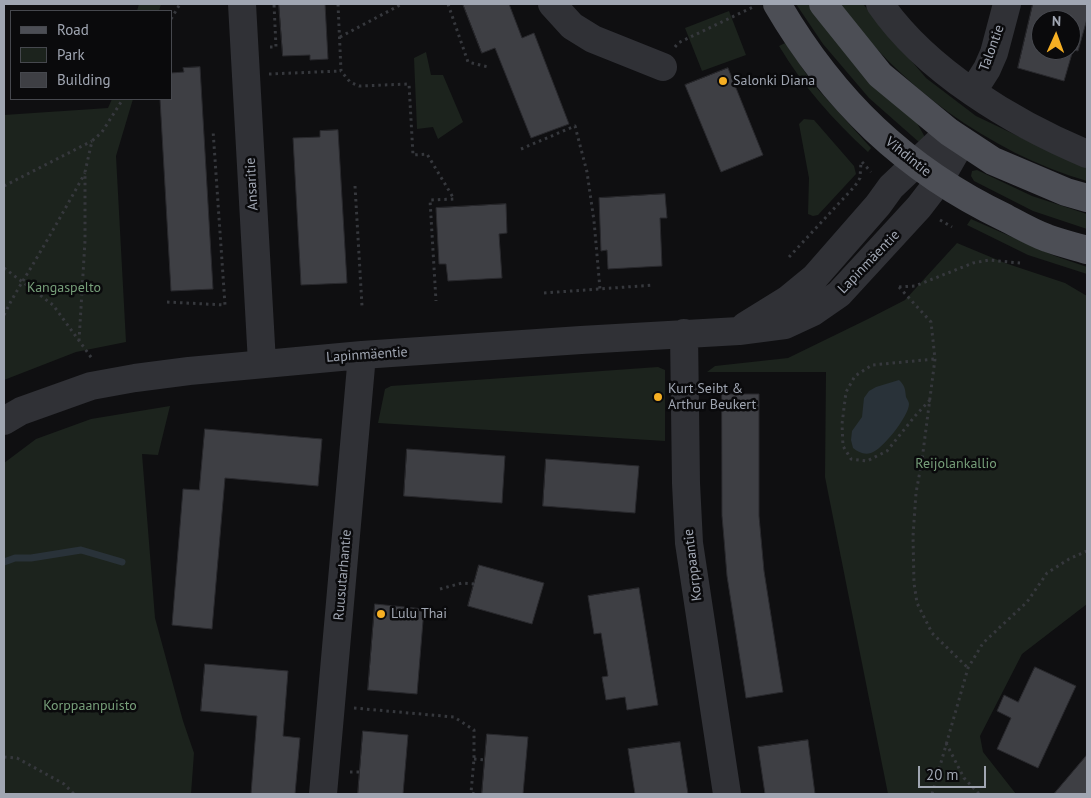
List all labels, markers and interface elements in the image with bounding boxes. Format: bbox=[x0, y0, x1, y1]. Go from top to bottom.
legend bbox=[10, 10, 172, 100]
north arrow bbox=[1031, 10, 1081, 60]
text: N bbox=[1052, 12, 1061, 30]
text: Road bbox=[57, 20, 89, 39]
street label: Talontie bbox=[976, 23, 1008, 73]
text: Park bbox=[57, 45, 85, 64]
text: Building bbox=[57, 70, 111, 89]
place label: Salonki Diana bbox=[733, 73, 815, 89]
marker: Salonki Diana bbox=[717, 75, 729, 87]
street label: Vihdintie bbox=[882, 134, 934, 180]
street label: Ansaritie bbox=[242, 157, 262, 211]
street label: Lapinmäentie bbox=[835, 227, 903, 297]
park label: Kangaspelto bbox=[27, 280, 101, 296]
street label: Lapinmäentie bbox=[326, 344, 408, 366]
place label: Kurt Seibt & Arthur Beukert bbox=[668, 381, 756, 414]
marker: Kurt Seibt & Arthur Beukert bbox=[652, 391, 664, 403]
park label: Reijolankallio bbox=[915, 456, 997, 472]
street label: Korppaantie bbox=[680, 528, 706, 602]
street label: Ruusutarhantie bbox=[331, 529, 355, 621]
place label: Lulu Thai bbox=[391, 606, 447, 622]
marker: Lulu Thai bbox=[375, 608, 387, 620]
park label: Korppaanpuisto bbox=[43, 698, 137, 714]
scale bar bbox=[921, 756, 988, 788]
text: 20 m bbox=[926, 765, 959, 784]

